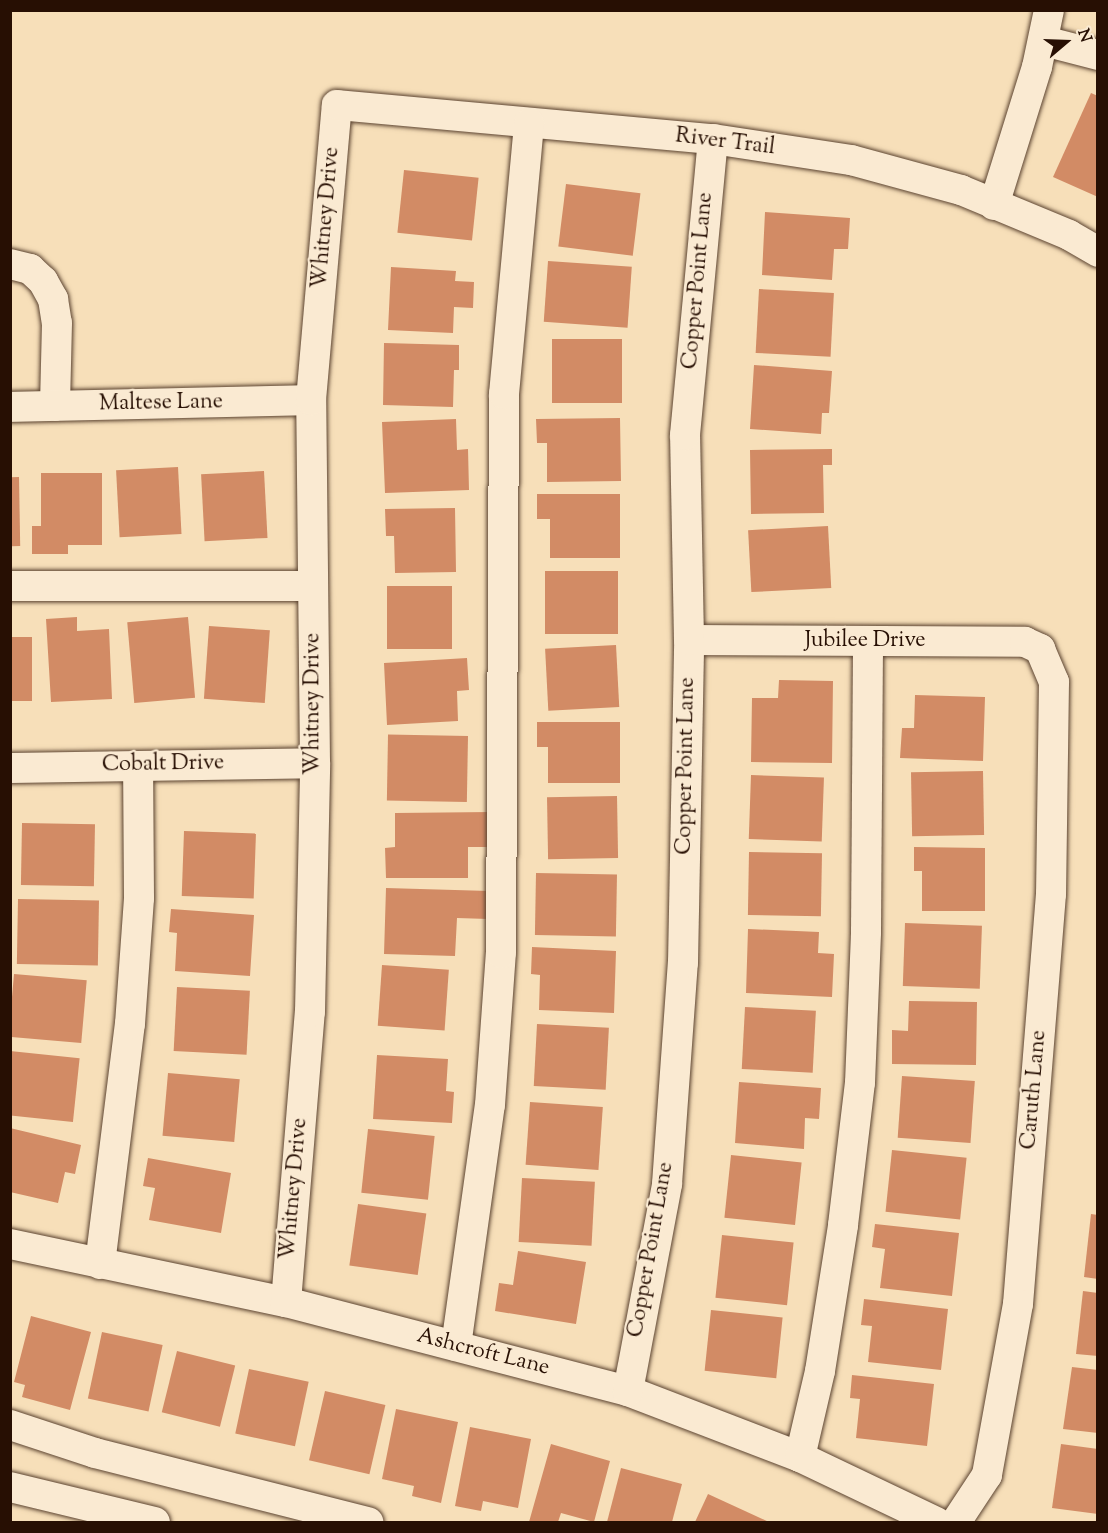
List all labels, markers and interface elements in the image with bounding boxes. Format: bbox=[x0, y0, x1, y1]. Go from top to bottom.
north arrow bbox=[1036, 12, 1096, 72]
text: N bbox=[1071, 26, 1096, 46]
street label: River Trail bbox=[674, 124, 776, 162]
street label: Whitney Drive bbox=[308, 146, 346, 290]
street label: Copper Point Lane bbox=[678, 191, 720, 371]
street label: Maltese Lane bbox=[99, 390, 223, 418]
street label: Jubilee Drive bbox=[804, 629, 926, 655]
street label: Whitney Drive bbox=[301, 633, 327, 775]
street label: Copper Point Lane bbox=[672, 677, 702, 855]
street label: Cobalt Drive bbox=[102, 751, 224, 779]
street label: Caruth Lane bbox=[1017, 1029, 1053, 1151]
street label: Whitney Drive bbox=[276, 1117, 314, 1261]
street label: Copper Point Lane bbox=[624, 1160, 680, 1340]
street label: Ashcroft Lane bbox=[414, 1324, 552, 1382]

